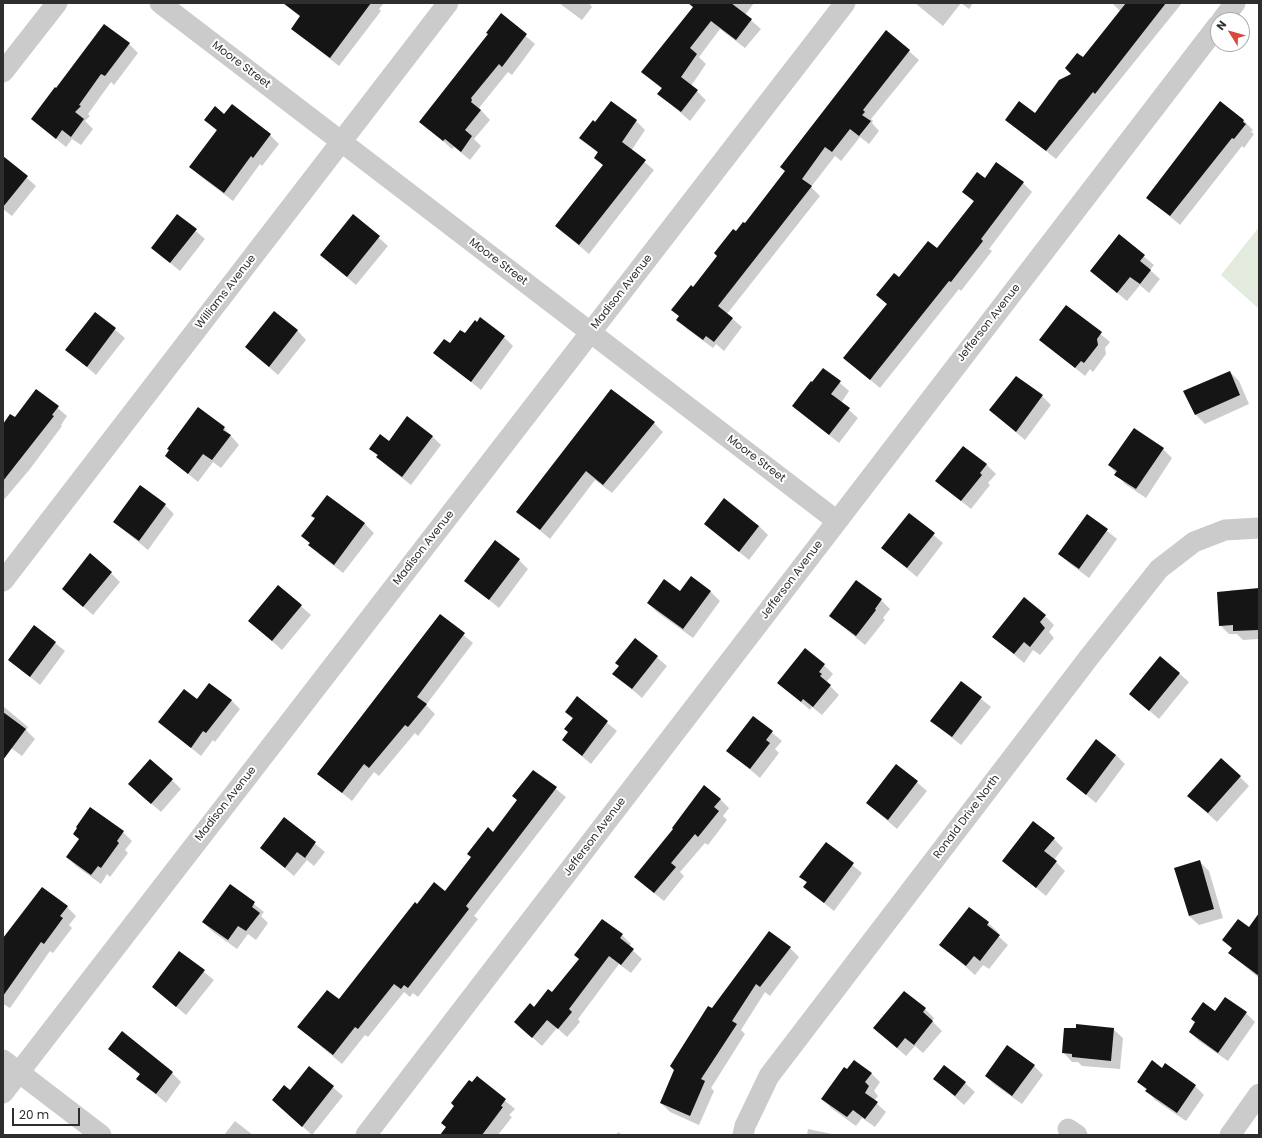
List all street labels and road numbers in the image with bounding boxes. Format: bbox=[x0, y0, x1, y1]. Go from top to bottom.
street label: Moore Street bbox=[209, 39, 273, 91]
street label: Moore Street bbox=[466, 236, 530, 288]
street label: Williams Avenue bbox=[193, 252, 259, 332]
street label: Madison Avenue bbox=[589, 252, 655, 332]
street label: Jefferson Avenue bbox=[955, 282, 1023, 364]
street label: Moore Street bbox=[724, 433, 788, 485]
street label: Madison Avenue bbox=[391, 508, 457, 588]
street label: Jefferson Avenue bbox=[758, 538, 826, 622]
street label: Madison Avenue bbox=[193, 764, 259, 844]
street label: Ronald Drive North bbox=[931, 772, 1003, 862]
street label: Jefferson Avenue bbox=[561, 795, 629, 879]

